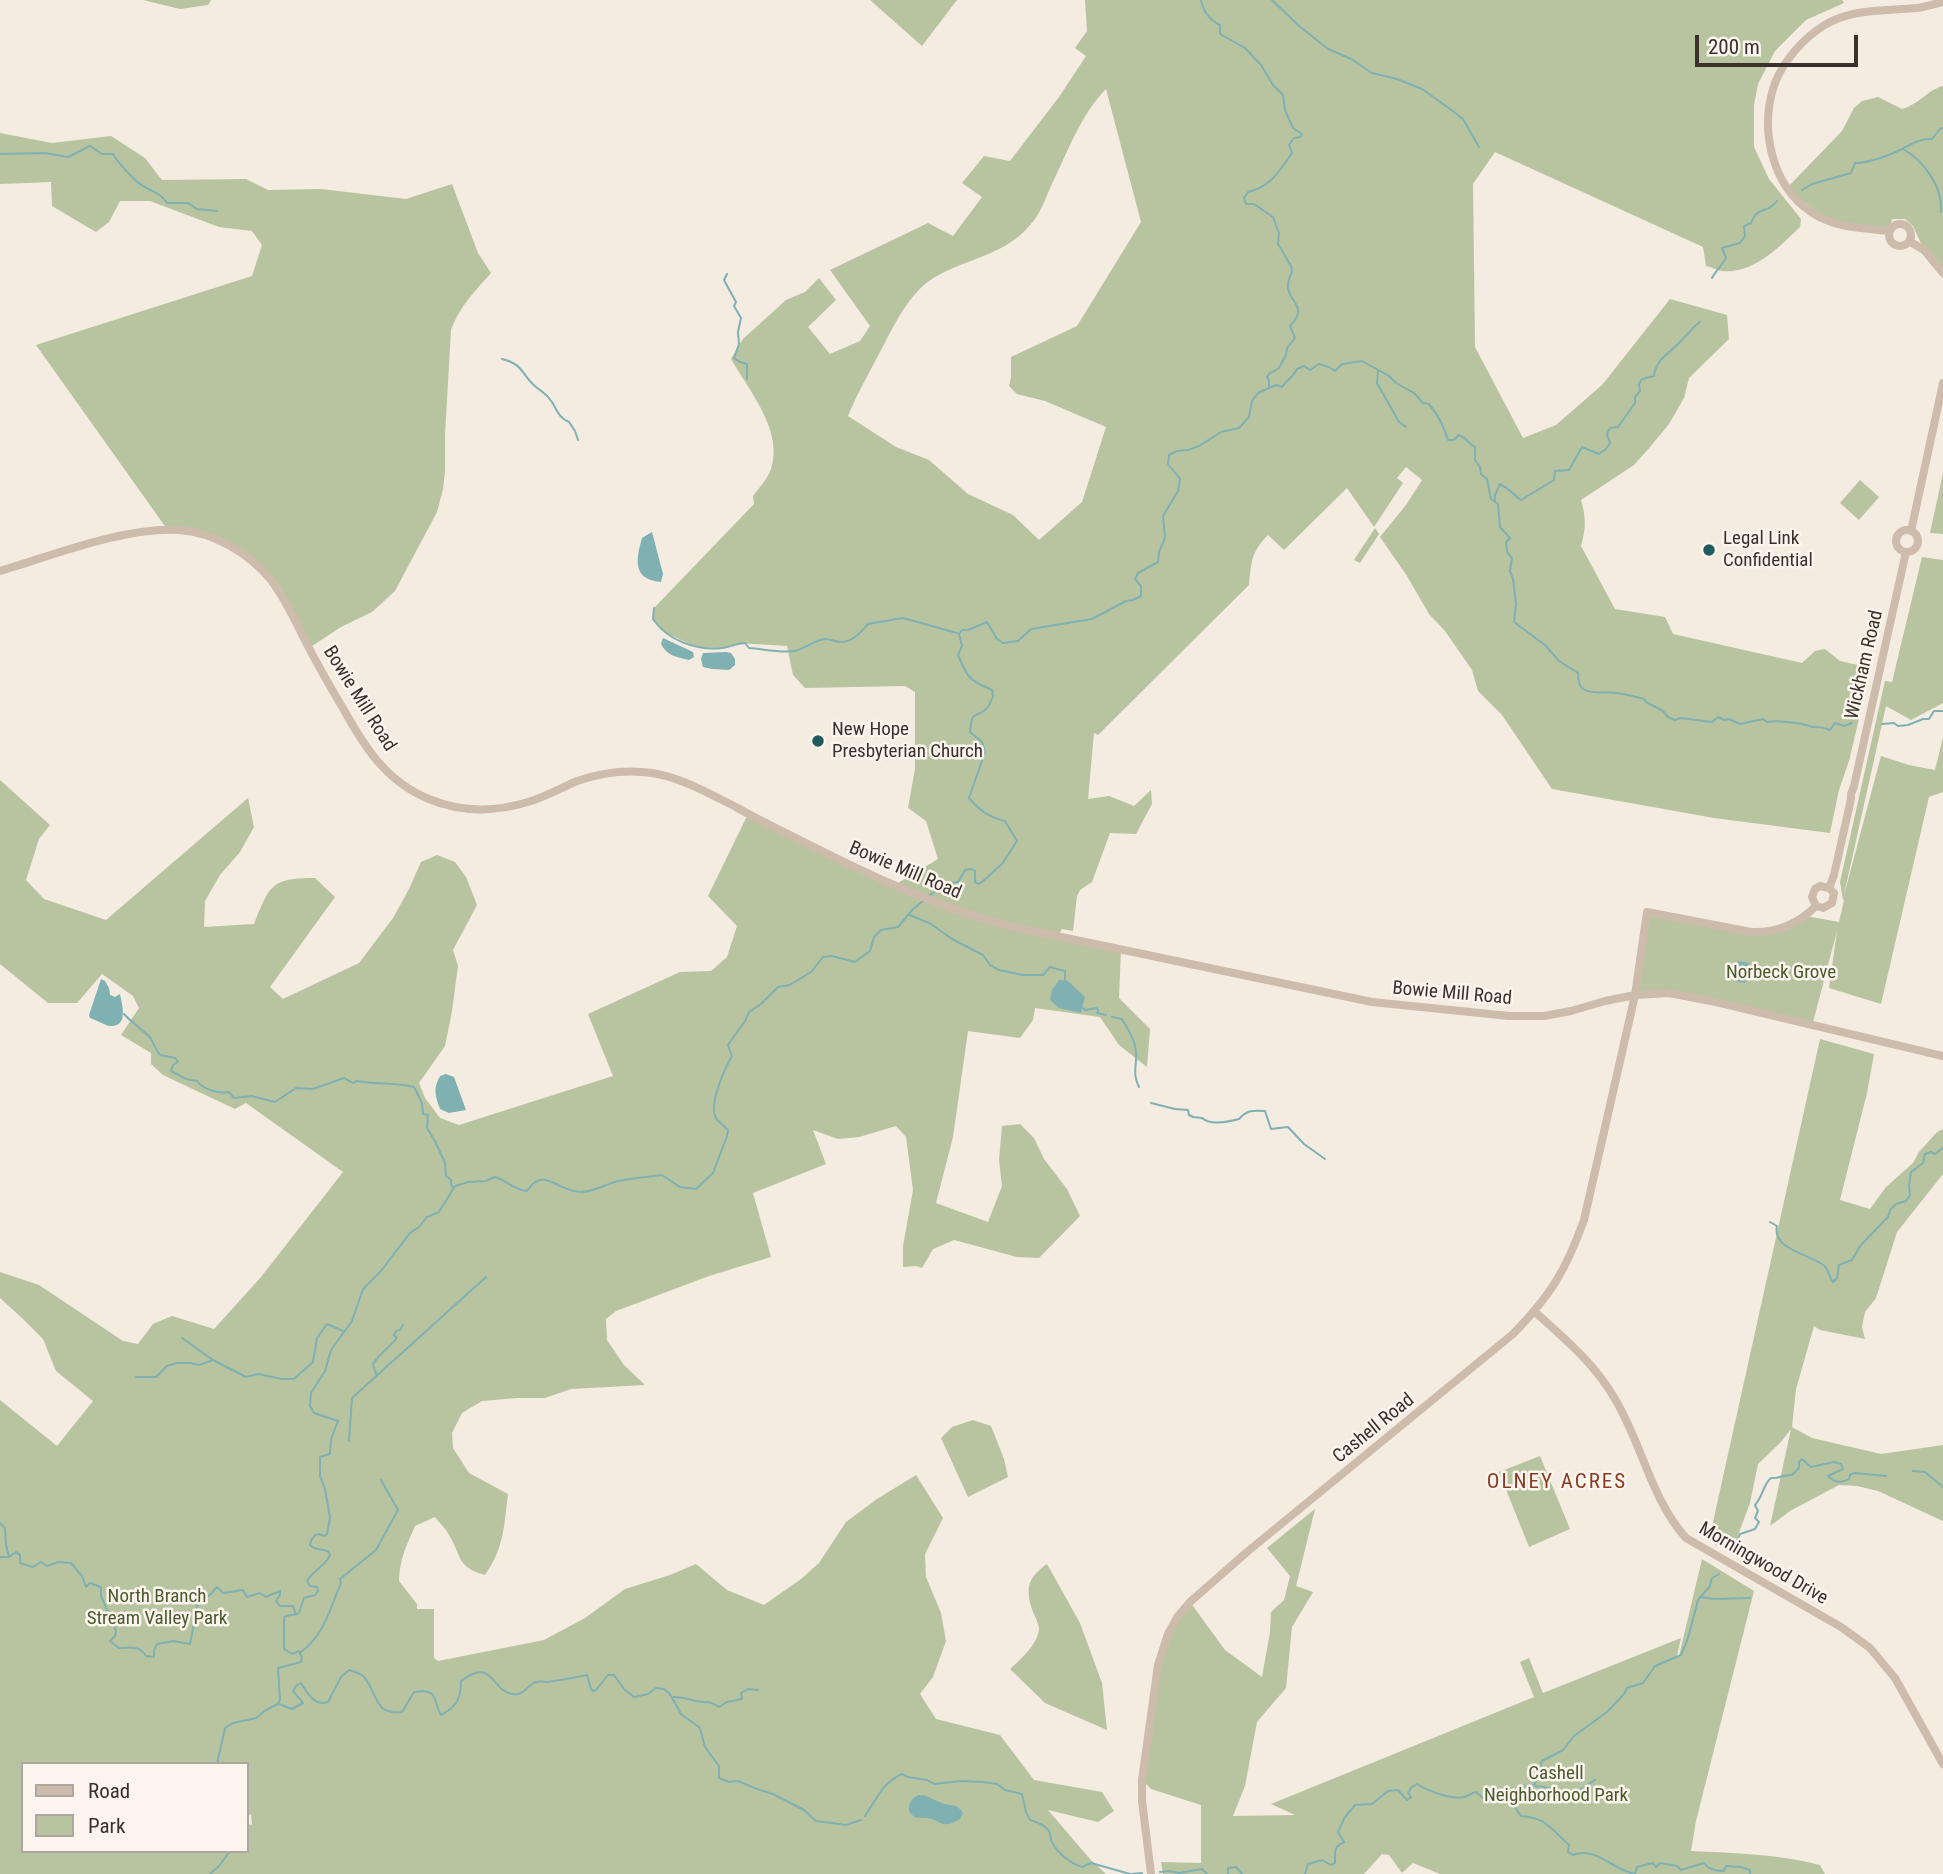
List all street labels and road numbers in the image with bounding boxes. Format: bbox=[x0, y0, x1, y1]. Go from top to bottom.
street label: Wickham Road bbox=[1841, 608, 1889, 722]
street label: Bowie Mill Road bbox=[318, 642, 400, 756]
street label: Bowie Mill Road bbox=[845, 837, 965, 905]
street label: Bowie Mill Road bbox=[1391, 977, 1513, 1011]
street label: Cashell Road bbox=[1329, 1389, 1419, 1469]
street label: Morningwood Drive bbox=[1695, 1518, 1831, 1610]

